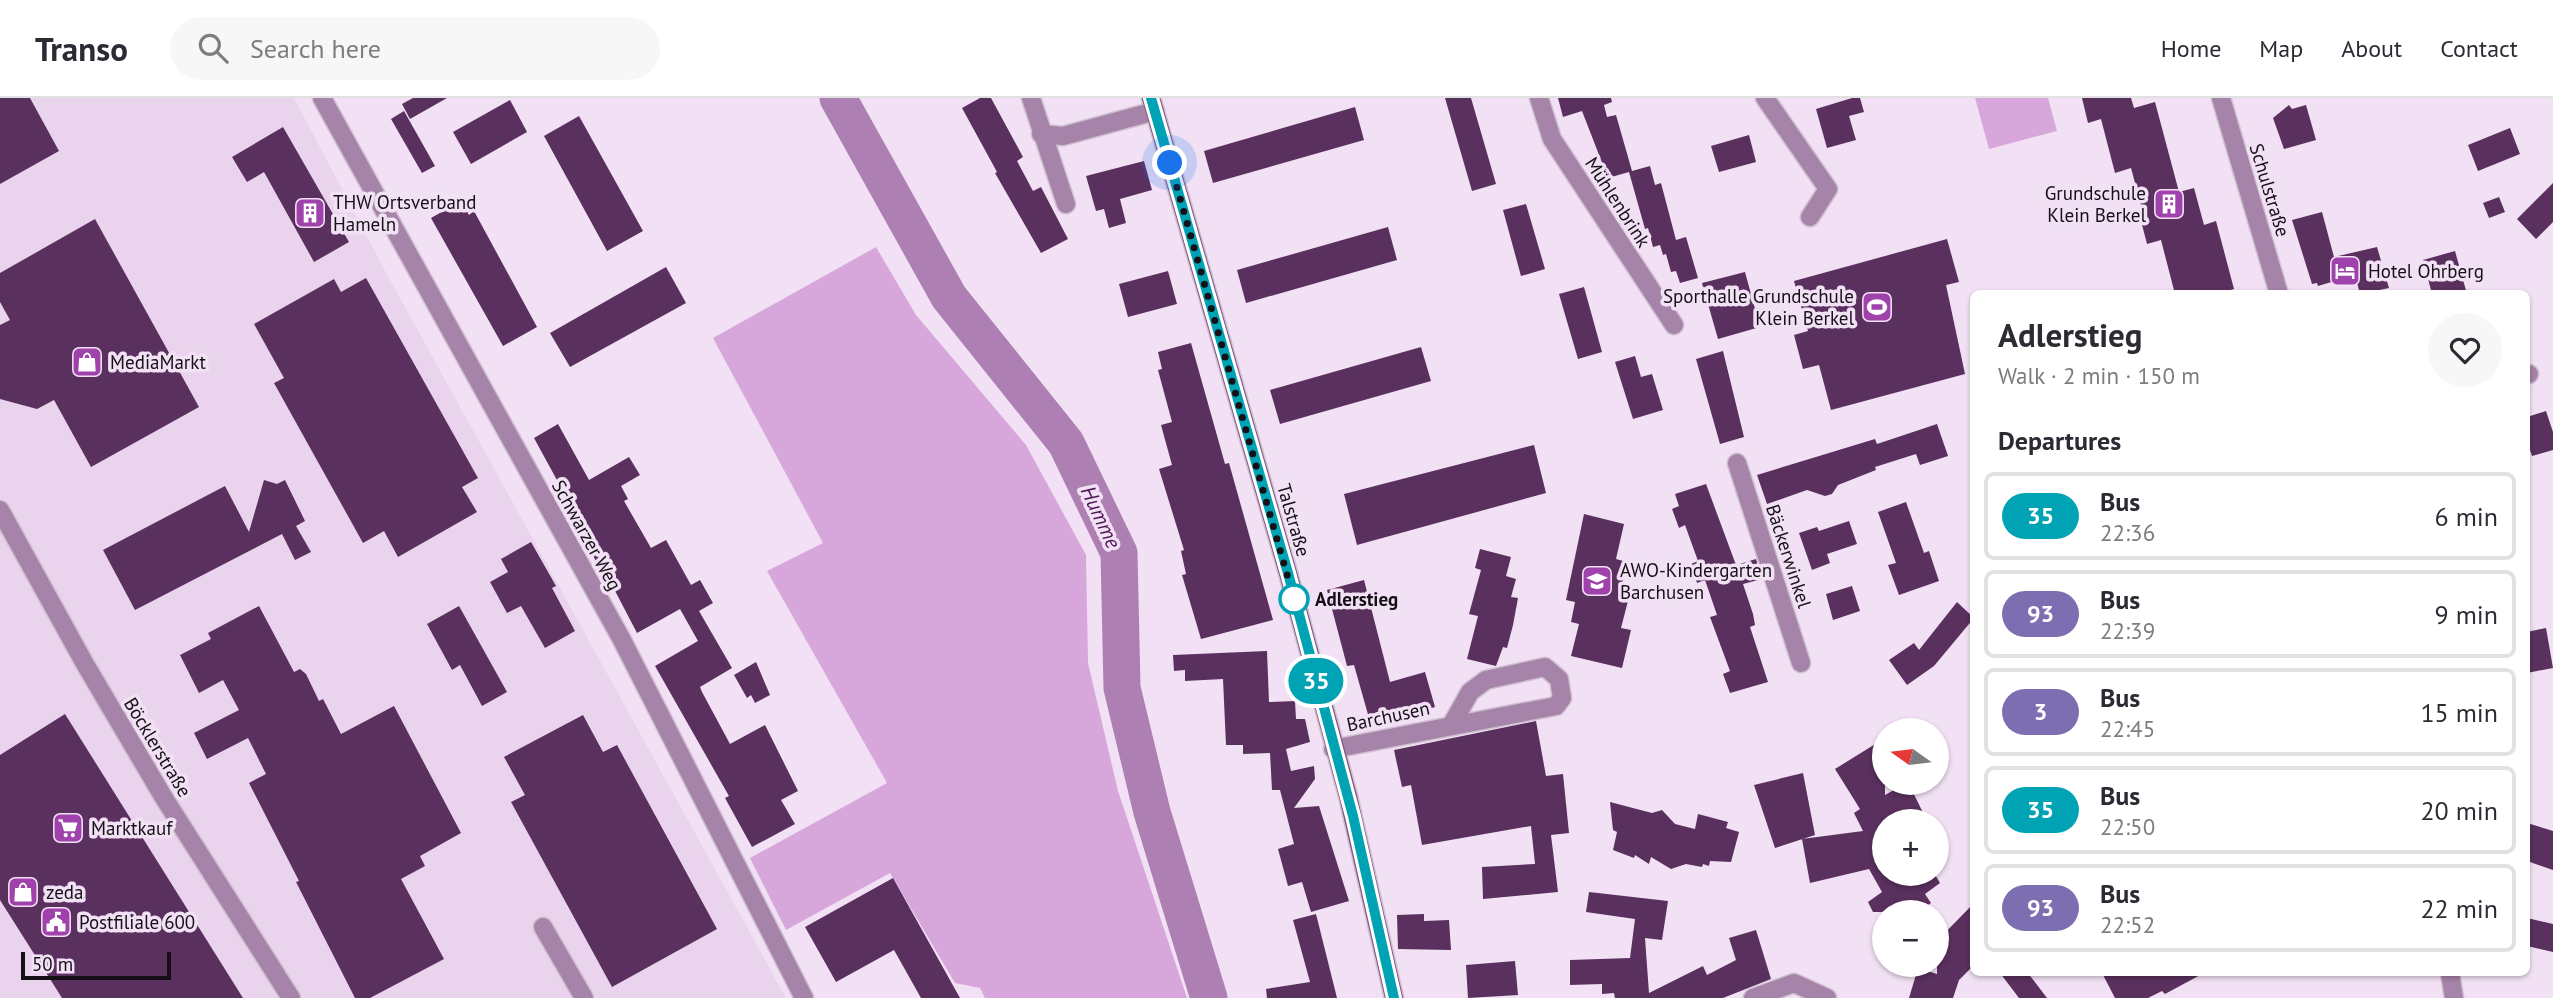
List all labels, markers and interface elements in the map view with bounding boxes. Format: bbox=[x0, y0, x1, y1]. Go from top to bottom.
search box bbox=[170, 17, 660, 80]
text: Transo bbox=[35, 27, 128, 70]
icon: search bbox=[194, 29, 232, 67]
text: Search here bbox=[250, 32, 381, 65]
text: Home bbox=[2161, 33, 2221, 64]
text: Map bbox=[2259, 33, 2303, 64]
text: About bbox=[2341, 33, 2402, 64]
text: Contact bbox=[2440, 33, 2518, 64]
street label: Schulstraße bbox=[2244, 141, 2296, 239]
your location bbox=[1152, 145, 1187, 180]
street label: Mühlenbrink bbox=[1580, 152, 1656, 252]
place label: Grundschule Klein Berkel bbox=[2045, 181, 2146, 227]
building icon: Grundschule Klein Berkel bbox=[2152, 187, 2186, 221]
place label: THW Ortsverband Hameln bbox=[333, 190, 476, 236]
building icon: THW Ortsverband Hameln bbox=[293, 196, 327, 230]
hotel icon: Hotel Ohrberg bbox=[2328, 254, 2362, 288]
place label: Hotel Ohrberg bbox=[2368, 259, 2484, 283]
place label: Sporthalle Grundschule Klein Berkel bbox=[1663, 284, 1854, 330]
sports icon: Sporthalle Grundschule Klein Berkel bbox=[1860, 290, 1894, 324]
text: Adlerstieg bbox=[1998, 313, 2142, 356]
button: heart bbox=[2428, 313, 2502, 387]
shop icon: MediaMarkt bbox=[70, 345, 104, 379]
place label: MediaMarkt bbox=[110, 350, 206, 374]
text: Walk · 2 min · 150 m bbox=[1998, 361, 2200, 390]
text: Departures bbox=[1998, 424, 2121, 457]
street label: Schwarzer Weg bbox=[547, 476, 627, 594]
water label: Humme bbox=[1075, 481, 1127, 553]
street label: Talstraße bbox=[1272, 481, 1316, 559]
text: Bus bbox=[2100, 485, 2140, 518]
text: 35 bbox=[2027, 500, 2054, 531]
text: 6 min bbox=[2435, 500, 2498, 533]
street label: Bäckerwinkel bbox=[1761, 501, 1817, 611]
text: 22:36 bbox=[2100, 518, 2155, 547]
place label: AWO-Kindergarten Barchusen bbox=[1620, 558, 1772, 604]
school or university icon: AWO-Kindergarten Barchusen bbox=[1580, 564, 1614, 598]
text: Bus bbox=[2100, 583, 2140, 616]
marker: Adlerstieg bbox=[1279, 584, 1309, 614]
place label: Adlerstieg bbox=[1315, 587, 1398, 611]
text: 93 bbox=[2027, 598, 2054, 629]
text: 9 min bbox=[2435, 598, 2498, 631]
text: 22:39 bbox=[2100, 616, 2155, 645]
line badge: 35 bbox=[1284, 658, 1348, 704]
text: 35 bbox=[1302, 665, 1330, 696]
text: Bus bbox=[2100, 681, 2140, 714]
street label: Böcklerstraße bbox=[119, 693, 197, 801]
street label: Barchusen bbox=[1344, 696, 1432, 736]
text: 3 bbox=[2034, 696, 2047, 727]
text: 15 min bbox=[2420, 696, 2498, 729]
text: 22:45 bbox=[2100, 714, 2155, 743]
north arrow bbox=[1872, 718, 1950, 794]
map controls bbox=[1872, 718, 1949, 977]
text: Bus bbox=[2100, 779, 2140, 812]
text: 35 bbox=[2027, 794, 2054, 825]
text: 20 min bbox=[2420, 794, 2498, 827]
button: + bbox=[1872, 809, 1949, 886]
supermarket icon: Marktkauf bbox=[51, 811, 85, 845]
text: 22:50 bbox=[2100, 812, 2155, 841]
place label: Marktkauf bbox=[91, 816, 173, 840]
shop icon: zeda bbox=[6, 875, 40, 909]
text: Bus bbox=[2100, 877, 2140, 910]
place label: zeda bbox=[46, 880, 84, 904]
text: 93 bbox=[2027, 892, 2054, 923]
text: 22 min bbox=[2420, 892, 2498, 925]
button: − bbox=[1872, 900, 1949, 977]
public building icon: Postfiliale 600 bbox=[39, 905, 73, 939]
place label: Postfiliale 600 bbox=[79, 910, 195, 934]
text: 22:52 bbox=[2100, 910, 2155, 939]
scale bar bbox=[21, 949, 172, 981]
text: 50 m bbox=[32, 952, 73, 976]

